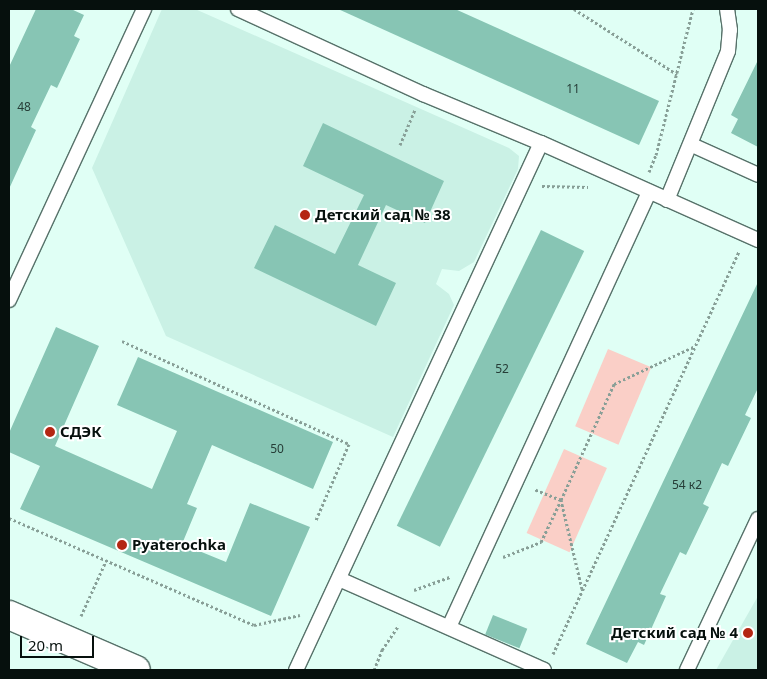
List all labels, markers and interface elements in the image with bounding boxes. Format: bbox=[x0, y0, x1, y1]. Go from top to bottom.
house number: 11 bbox=[566, 82, 580, 96]
house number: 48 bbox=[17, 100, 31, 114]
place label: Детский сад № 38 bbox=[315, 206, 451, 224]
marker: Детский сад № 38 bbox=[299, 209, 311, 221]
house number: 52 bbox=[495, 362, 509, 376]
place label: СДЭК bbox=[60, 423, 102, 441]
marker: СДЭК bbox=[44, 426, 56, 438]
house number: 50 bbox=[270, 442, 284, 456]
house number: 54 к2 bbox=[672, 478, 702, 492]
place label: Pyaterochka bbox=[132, 536, 226, 554]
marker: Pyaterochka bbox=[116, 539, 128, 551]
place label: Детский сад № 4 bbox=[611, 624, 738, 642]
scale bar bbox=[22, 626, 96, 658]
marker: Детский сад № 4 bbox=[742, 627, 754, 639]
text: 20 m bbox=[28, 635, 63, 655]

